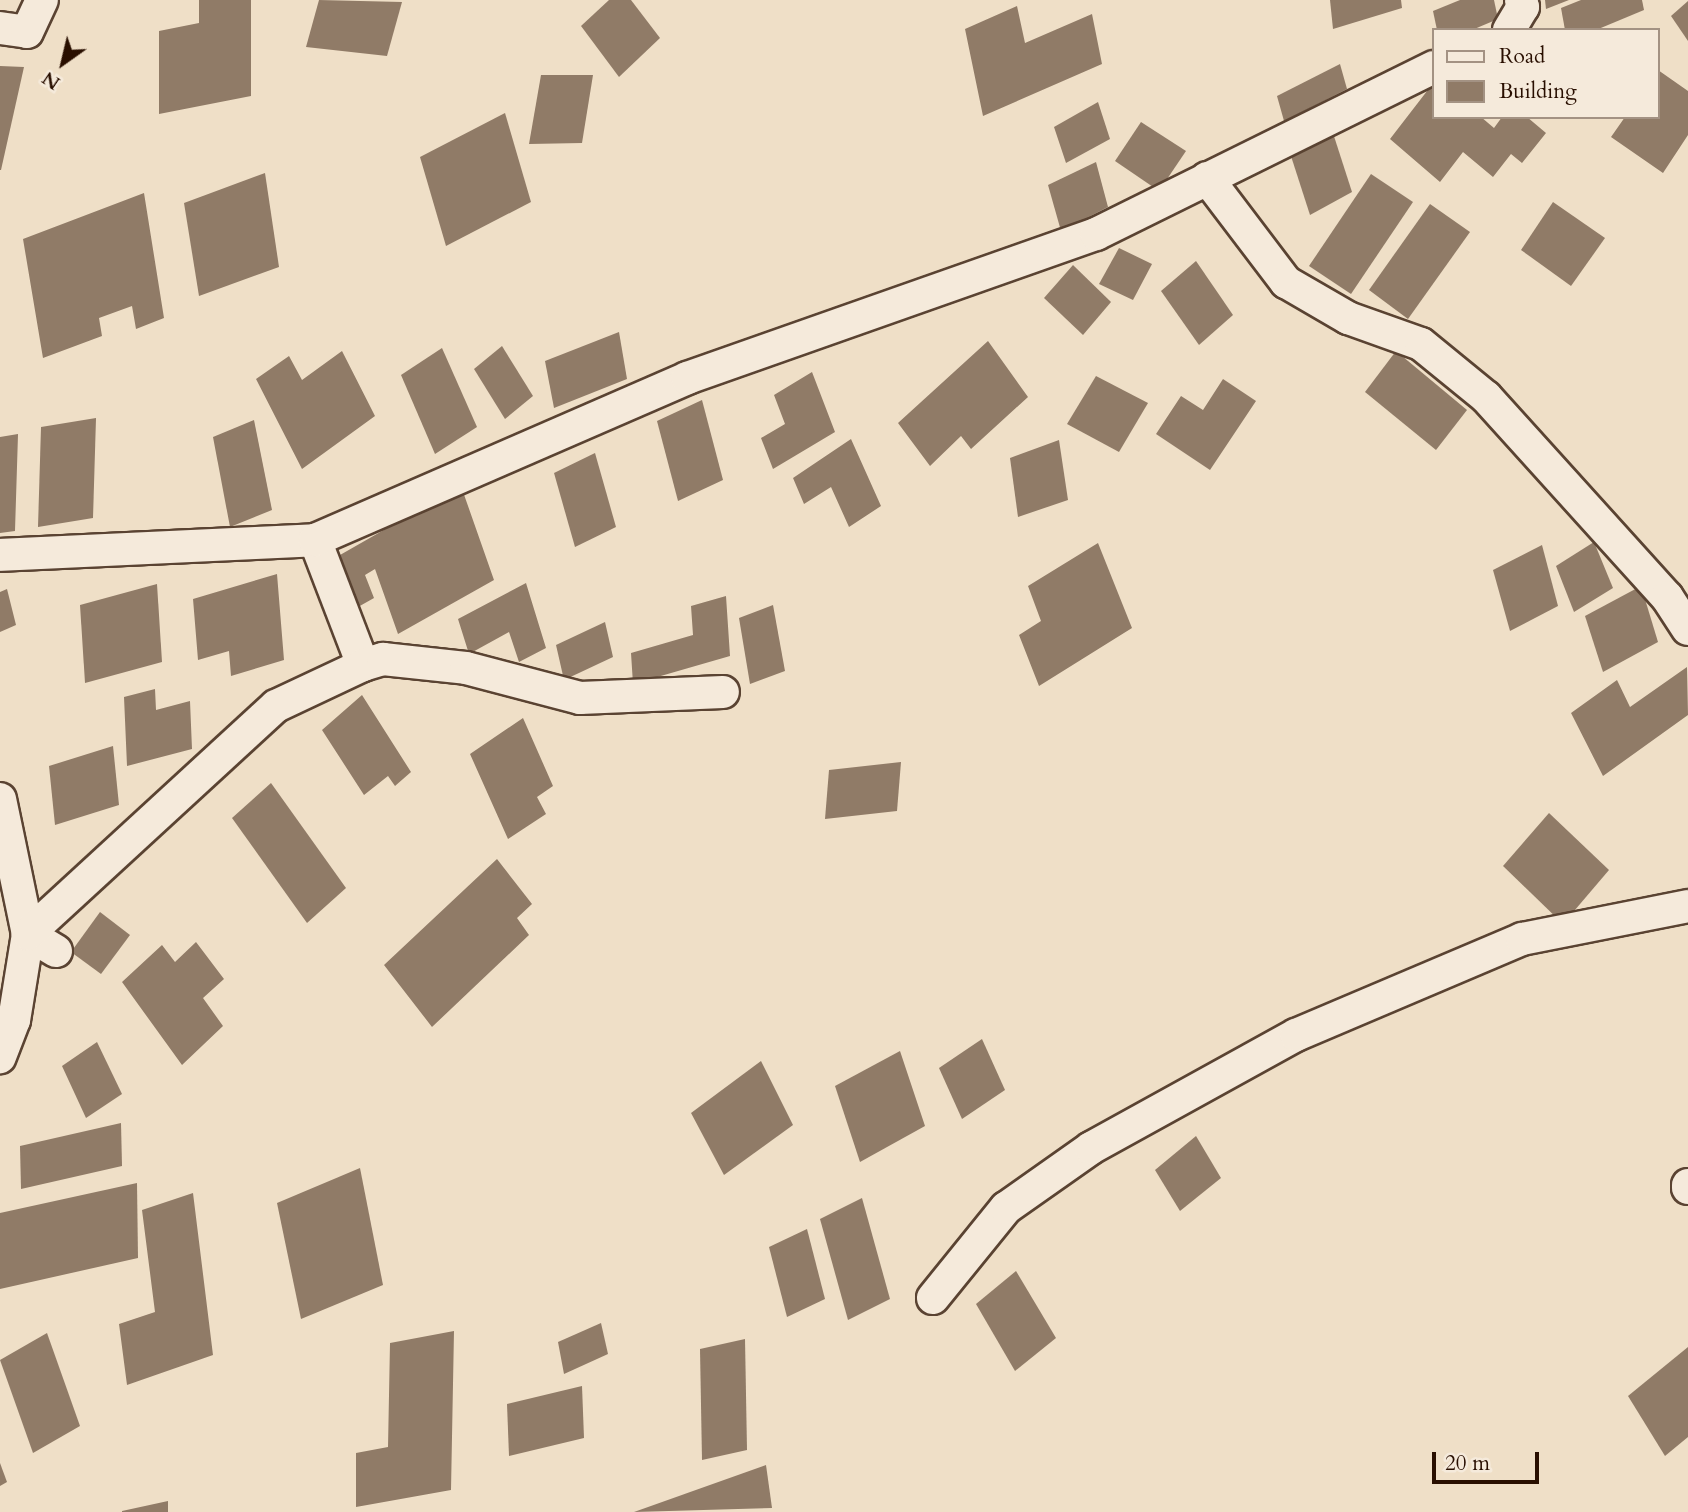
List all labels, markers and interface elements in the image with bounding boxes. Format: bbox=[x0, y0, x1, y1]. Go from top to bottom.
north arrow bbox=[28, 28, 98, 98]
legend bbox=[1432, 28, 1660, 119]
text: Road bbox=[1499, 42, 1545, 71]
text: N bbox=[37, 65, 65, 96]
text: Building bbox=[1499, 77, 1577, 106]
scale bar bbox=[1436, 1438, 1543, 1482]
text: 20 m bbox=[1445, 1449, 1490, 1478]

